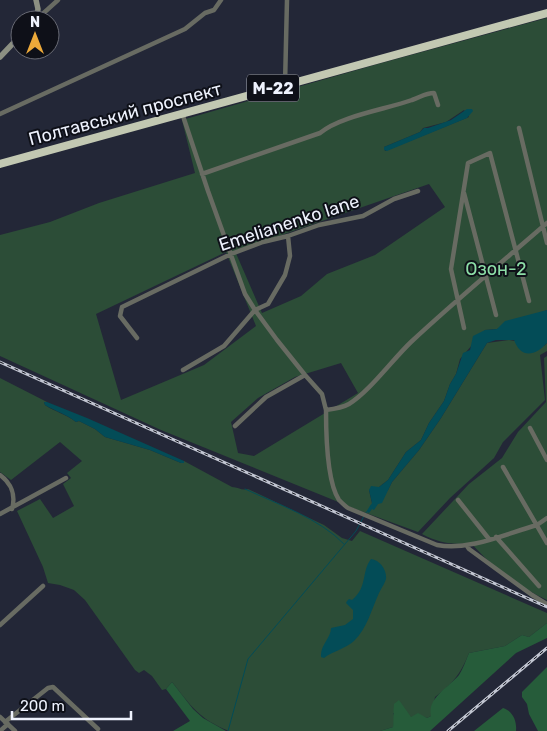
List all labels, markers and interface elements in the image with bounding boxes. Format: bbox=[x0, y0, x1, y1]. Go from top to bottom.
north arrow bbox=[10, 10, 60, 60]
text: N bbox=[30, 14, 40, 31]
road number: М-22 bbox=[247, 75, 299, 102]
street label: Полтавський проспект bbox=[26, 78, 224, 150]
street label: Emelianenko lane bbox=[216, 190, 362, 256]
park label: Озон-2 bbox=[465, 258, 527, 280]
scale bar bbox=[12, 688, 131, 720]
text: 200 m bbox=[20, 697, 65, 715]

